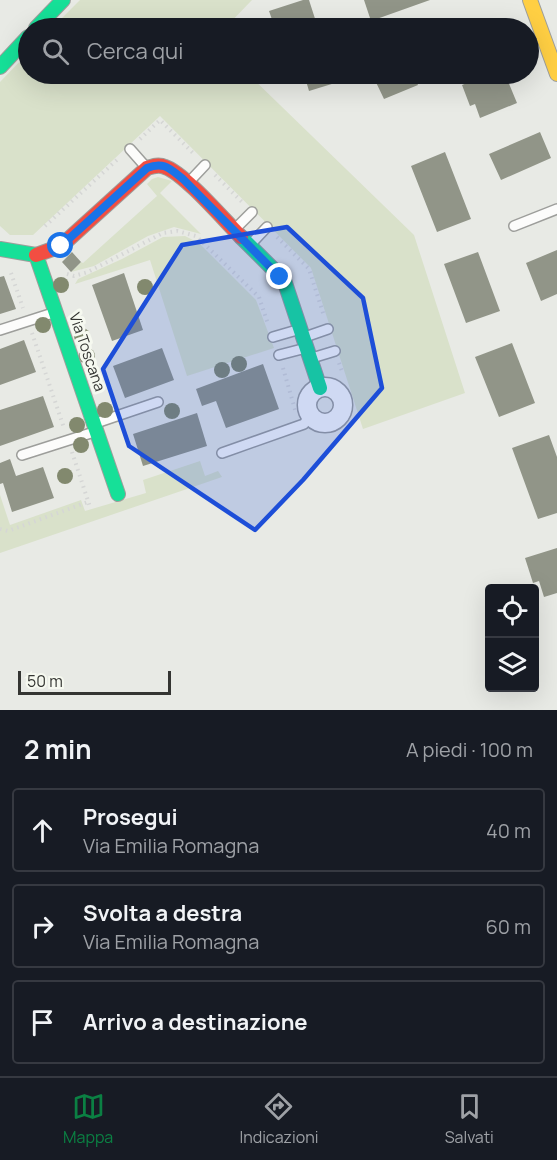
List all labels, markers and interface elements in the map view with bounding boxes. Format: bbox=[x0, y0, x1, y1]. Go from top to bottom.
search box bbox=[18, 18, 539, 84]
icon: search bbox=[39, 35, 72, 68]
text: Cerca qui bbox=[87, 36, 183, 66]
route start bbox=[47, 232, 73, 258]
route end bbox=[266, 263, 292, 289]
street label: Via Toscana bbox=[64, 310, 111, 394]
map controls bbox=[485, 584, 539, 692]
button: locate bbox=[485, 584, 539, 638]
button: layers bbox=[485, 638, 539, 692]
scale bar bbox=[18, 668, 171, 696]
text: 50 m bbox=[27, 670, 63, 692]
text: 2 min bbox=[24, 731, 92, 767]
text: A piedi · 100 m bbox=[406, 736, 533, 763]
text: Prosegui bbox=[83, 802, 178, 832]
icon: ahead bbox=[26, 814, 59, 847]
text: 40 m bbox=[486, 817, 531, 844]
text: Via Emilia Romagna bbox=[83, 832, 259, 859]
text: Svolta a destra bbox=[83, 898, 242, 928]
icon: right bbox=[26, 910, 59, 943]
text: 60 m bbox=[485, 913, 531, 940]
text: Via Emilia Romagna bbox=[83, 928, 259, 955]
icon: arrive bbox=[26, 1006, 59, 1039]
text: Arrivo a destinazione bbox=[83, 1007, 307, 1037]
tab: Mappa bbox=[63, 1090, 113, 1148]
tab: Indicazioni bbox=[239, 1090, 318, 1148]
tab: Salvati bbox=[445, 1090, 494, 1148]

